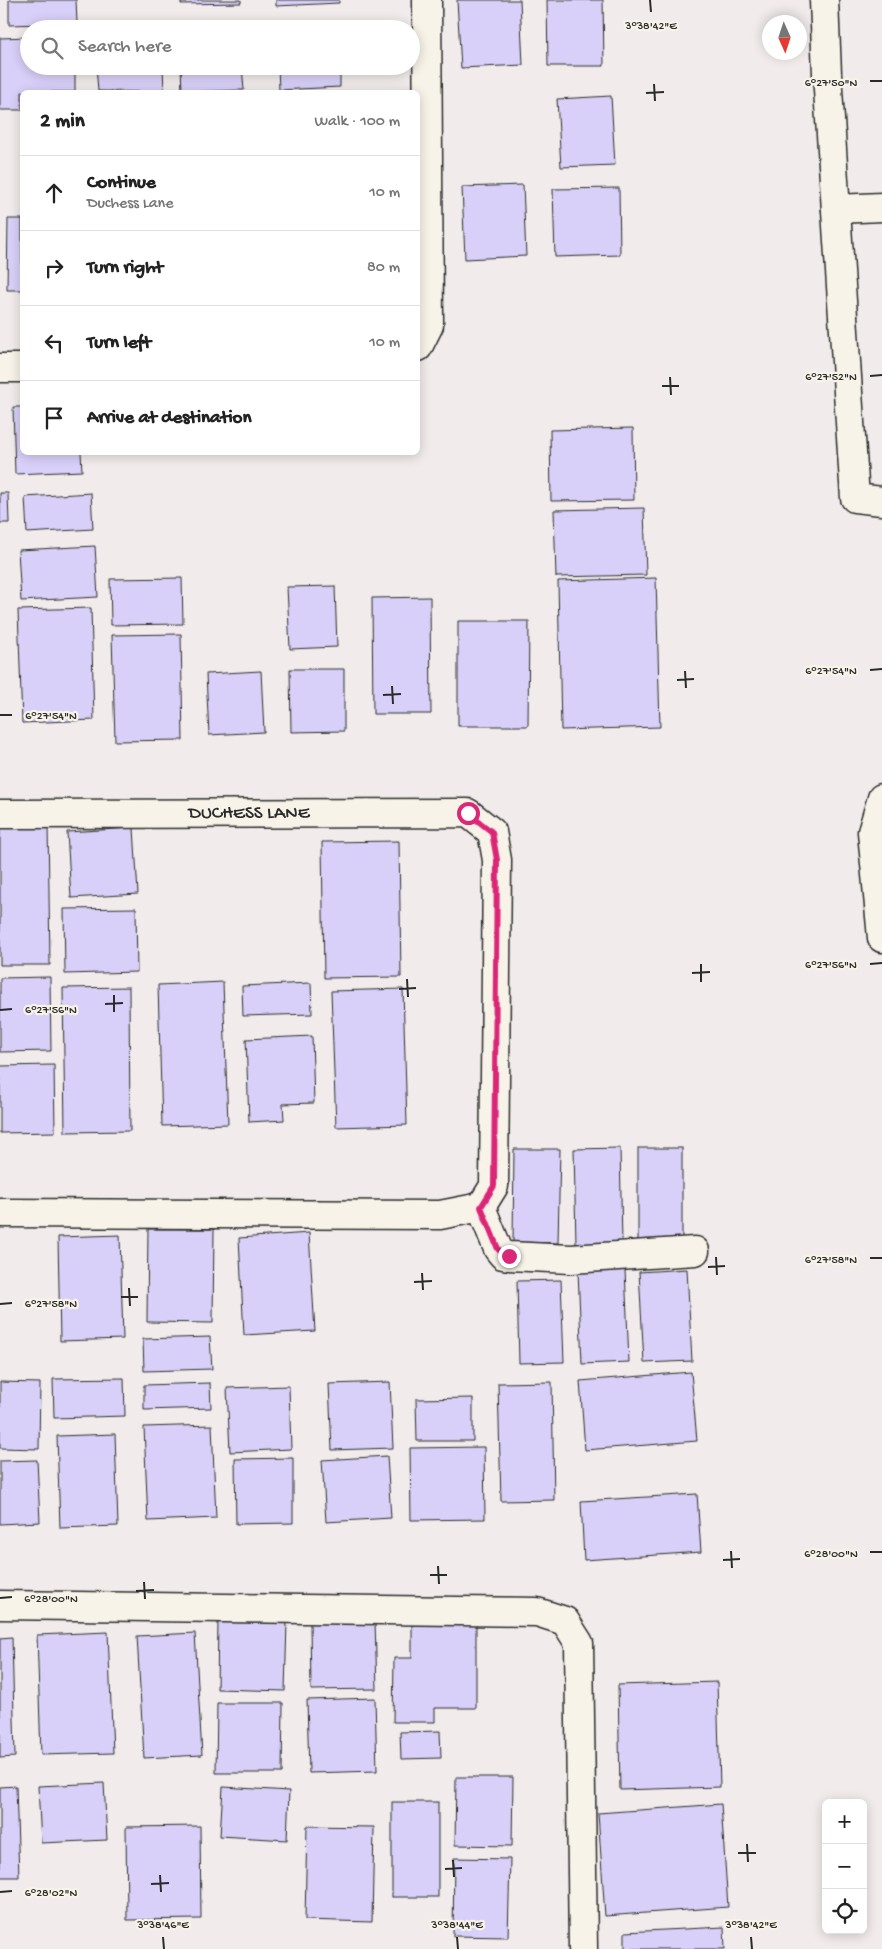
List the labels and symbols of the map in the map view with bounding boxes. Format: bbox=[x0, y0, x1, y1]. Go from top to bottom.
north arrow bbox=[762, 15, 807, 60]
text: 3°38'42"E bbox=[624, 20, 677, 34]
text: 6°27'50"N bbox=[805, 77, 857, 91]
text: 6°27'52"N bbox=[805, 371, 857, 385]
text: 6°27'54"N bbox=[805, 665, 857, 679]
text: 6°27'54"N bbox=[25, 710, 77, 724]
street label: DUCHESS LANE bbox=[186, 802, 311, 825]
route start bbox=[457, 802, 480, 825]
text: 6°27'56"N bbox=[805, 959, 857, 973]
text: 6°27'56"N bbox=[25, 1004, 77, 1018]
route end bbox=[498, 1245, 521, 1268]
text: 6°27'58"N bbox=[805, 1254, 857, 1268]
text: 6°27'58"N bbox=[25, 1298, 77, 1312]
text: 6°28'00"N bbox=[804, 1548, 858, 1562]
text: 6°28'00"N bbox=[24, 1593, 78, 1607]
text: 6°28'02"N bbox=[25, 1887, 77, 1901]
text: 3°38'46"E bbox=[136, 1919, 189, 1933]
text: 3°38'44"E bbox=[430, 1919, 483, 1933]
text: 3°38'42"E bbox=[724, 1919, 777, 1933]

